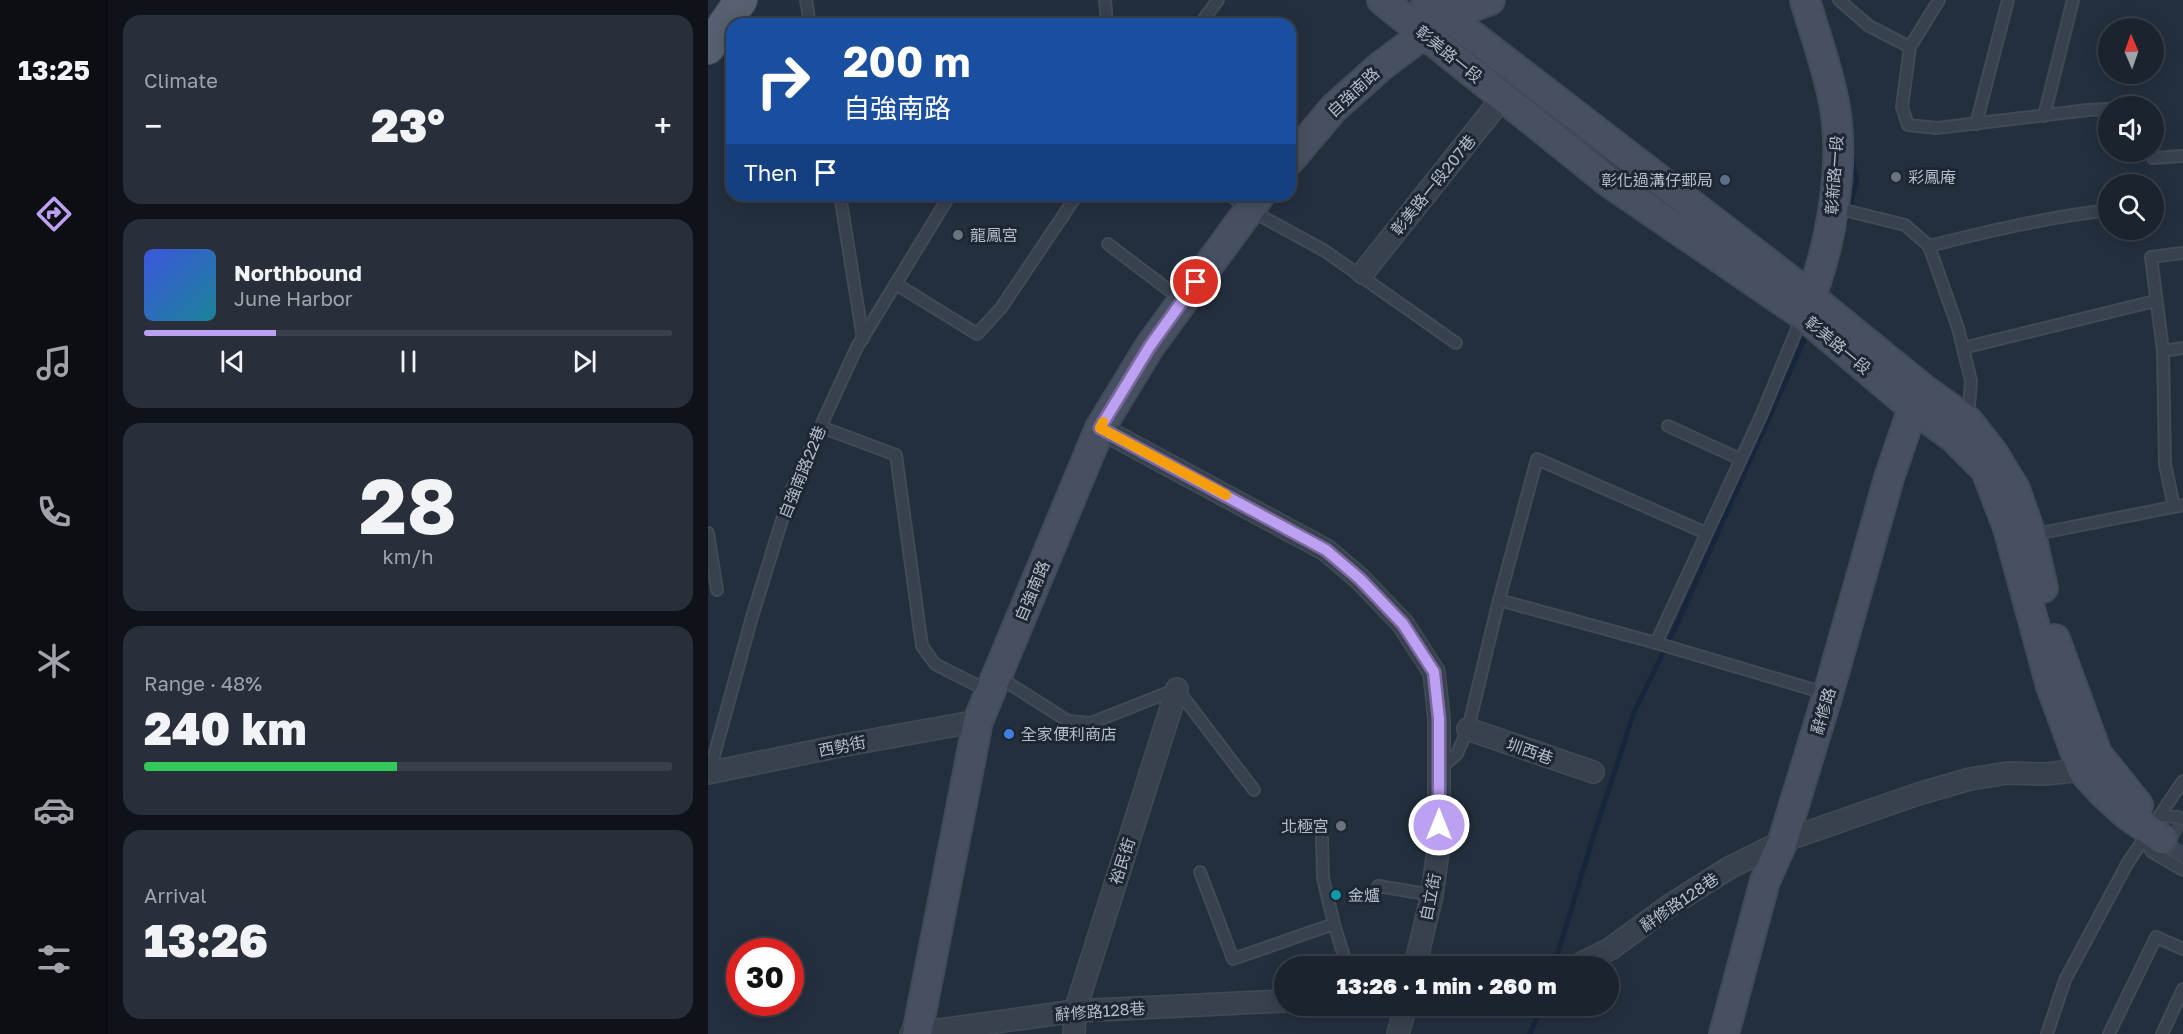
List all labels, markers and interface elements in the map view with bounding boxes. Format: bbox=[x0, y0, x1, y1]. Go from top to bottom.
north arrow bbox=[2098, 18, 2164, 84]
map controls bbox=[2098, 18, 2164, 240]
street label: 彰美路一段 bbox=[1412, 21, 1486, 87]
text: 200 m bbox=[843, 36, 970, 86]
icon: right bbox=[744, 42, 822, 120]
text: 13:25 bbox=[18, 54, 90, 86]
street label: 自強南路 bbox=[1323, 63, 1383, 121]
text: Climate bbox=[144, 68, 218, 92]
text: 自強南路 bbox=[843, 92, 951, 124]
button: sound bbox=[2098, 96, 2164, 162]
text: 23° bbox=[371, 98, 445, 152]
text: − bbox=[144, 106, 162, 145]
text: + bbox=[654, 106, 672, 145]
street label: 彰美路一段207巷 bbox=[1386, 131, 1480, 239]
street label: 彰新路一段 bbox=[1821, 134, 1847, 216]
icon: arrive bbox=[809, 156, 842, 189]
text: Then bbox=[744, 159, 797, 186]
place label: 彩鳳庵 bbox=[1908, 167, 1956, 187]
place label: 彰化過溝仔郵局 bbox=[1601, 170, 1713, 190]
marker: 彩鳳庵 bbox=[1889, 170, 1903, 184]
marker: 彰化過溝仔郵局 bbox=[1718, 173, 1732, 187]
button: search bbox=[2098, 174, 2164, 240]
icon: directions bbox=[33, 193, 75, 235]
place label: 龍鳳宮 bbox=[970, 225, 1018, 245]
marker: 龍鳳宮 bbox=[951, 228, 965, 242]
pin bbox=[1170, 256, 1221, 307]
text: Northbound bbox=[234, 259, 362, 286]
icon: arrive bbox=[1179, 265, 1212, 298]
text: June Harbor bbox=[234, 286, 353, 310]
street label: 彰美路一段 bbox=[1801, 312, 1875, 378]
icon: music bbox=[33, 342, 75, 384]
icon: previous bbox=[216, 345, 249, 378]
icon: pause bbox=[392, 345, 425, 378]
icon: next bbox=[568, 345, 601, 378]
street label: 自強南路22巷 bbox=[774, 423, 830, 521]
text: 28 bbox=[359, 458, 457, 551]
icon: phone bbox=[33, 491, 75, 533]
text: km/h bbox=[383, 544, 433, 568]
street label: 自強南路 bbox=[1010, 558, 1054, 624]
icon: climate bbox=[33, 640, 75, 682]
text: Range · 48% bbox=[144, 671, 262, 695]
street label: 辭修路 bbox=[1806, 685, 1840, 737]
text: 240 km bbox=[144, 701, 307, 755]
place label: 全家便利商店 bbox=[1021, 724, 1117, 744]
marker: 全家便利商店 bbox=[1002, 727, 1016, 741]
street label: 西勢街 bbox=[817, 732, 867, 760]
street label: 圳西巷 bbox=[1504, 734, 1556, 768]
icon: car bbox=[33, 789, 75, 831]
position arrow bbox=[1407, 793, 1471, 857]
place label: 北極宮 bbox=[1281, 816, 1329, 836]
marker: 北極宮 bbox=[1334, 819, 1348, 833]
street label: 裕民街 bbox=[1105, 835, 1139, 887]
street label: 辭修路128巷 bbox=[1636, 868, 1722, 936]
street label: 自立街 bbox=[1416, 872, 1444, 922]
text: Arrival bbox=[144, 883, 207, 907]
place label: 金爐 bbox=[1348, 885, 1380, 905]
marker: 金爐 bbox=[1329, 888, 1343, 902]
text: 13:26 bbox=[144, 913, 268, 967]
icon: filters bbox=[33, 938, 75, 980]
speed limit sign: 30 bbox=[726, 938, 804, 1016]
text: 13:26 · 1 min · 260 m bbox=[1336, 972, 1557, 999]
street label: 辭修路128巷 bbox=[1054, 998, 1146, 1024]

